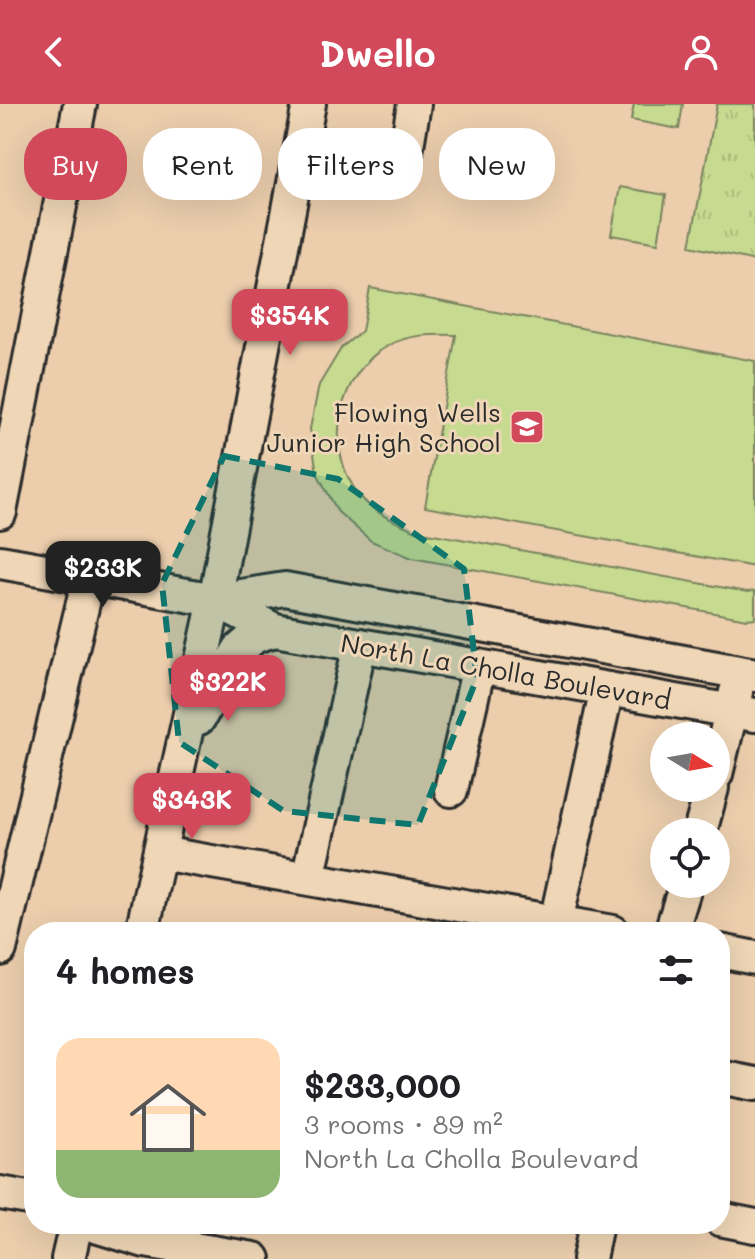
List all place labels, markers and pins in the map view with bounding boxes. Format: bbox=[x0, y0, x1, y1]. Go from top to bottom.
pin: $354K bbox=[234, 289, 346, 357]
place label: Flowing Wells Junior High School bbox=[267, 395, 501, 459]
school or university icon: Flowing Wells Junior High School bbox=[508, 408, 546, 446]
pin: $233K bbox=[47, 541, 159, 609]
pin: $322K bbox=[172, 655, 284, 723]
pin: $343K bbox=[136, 773, 248, 841]

